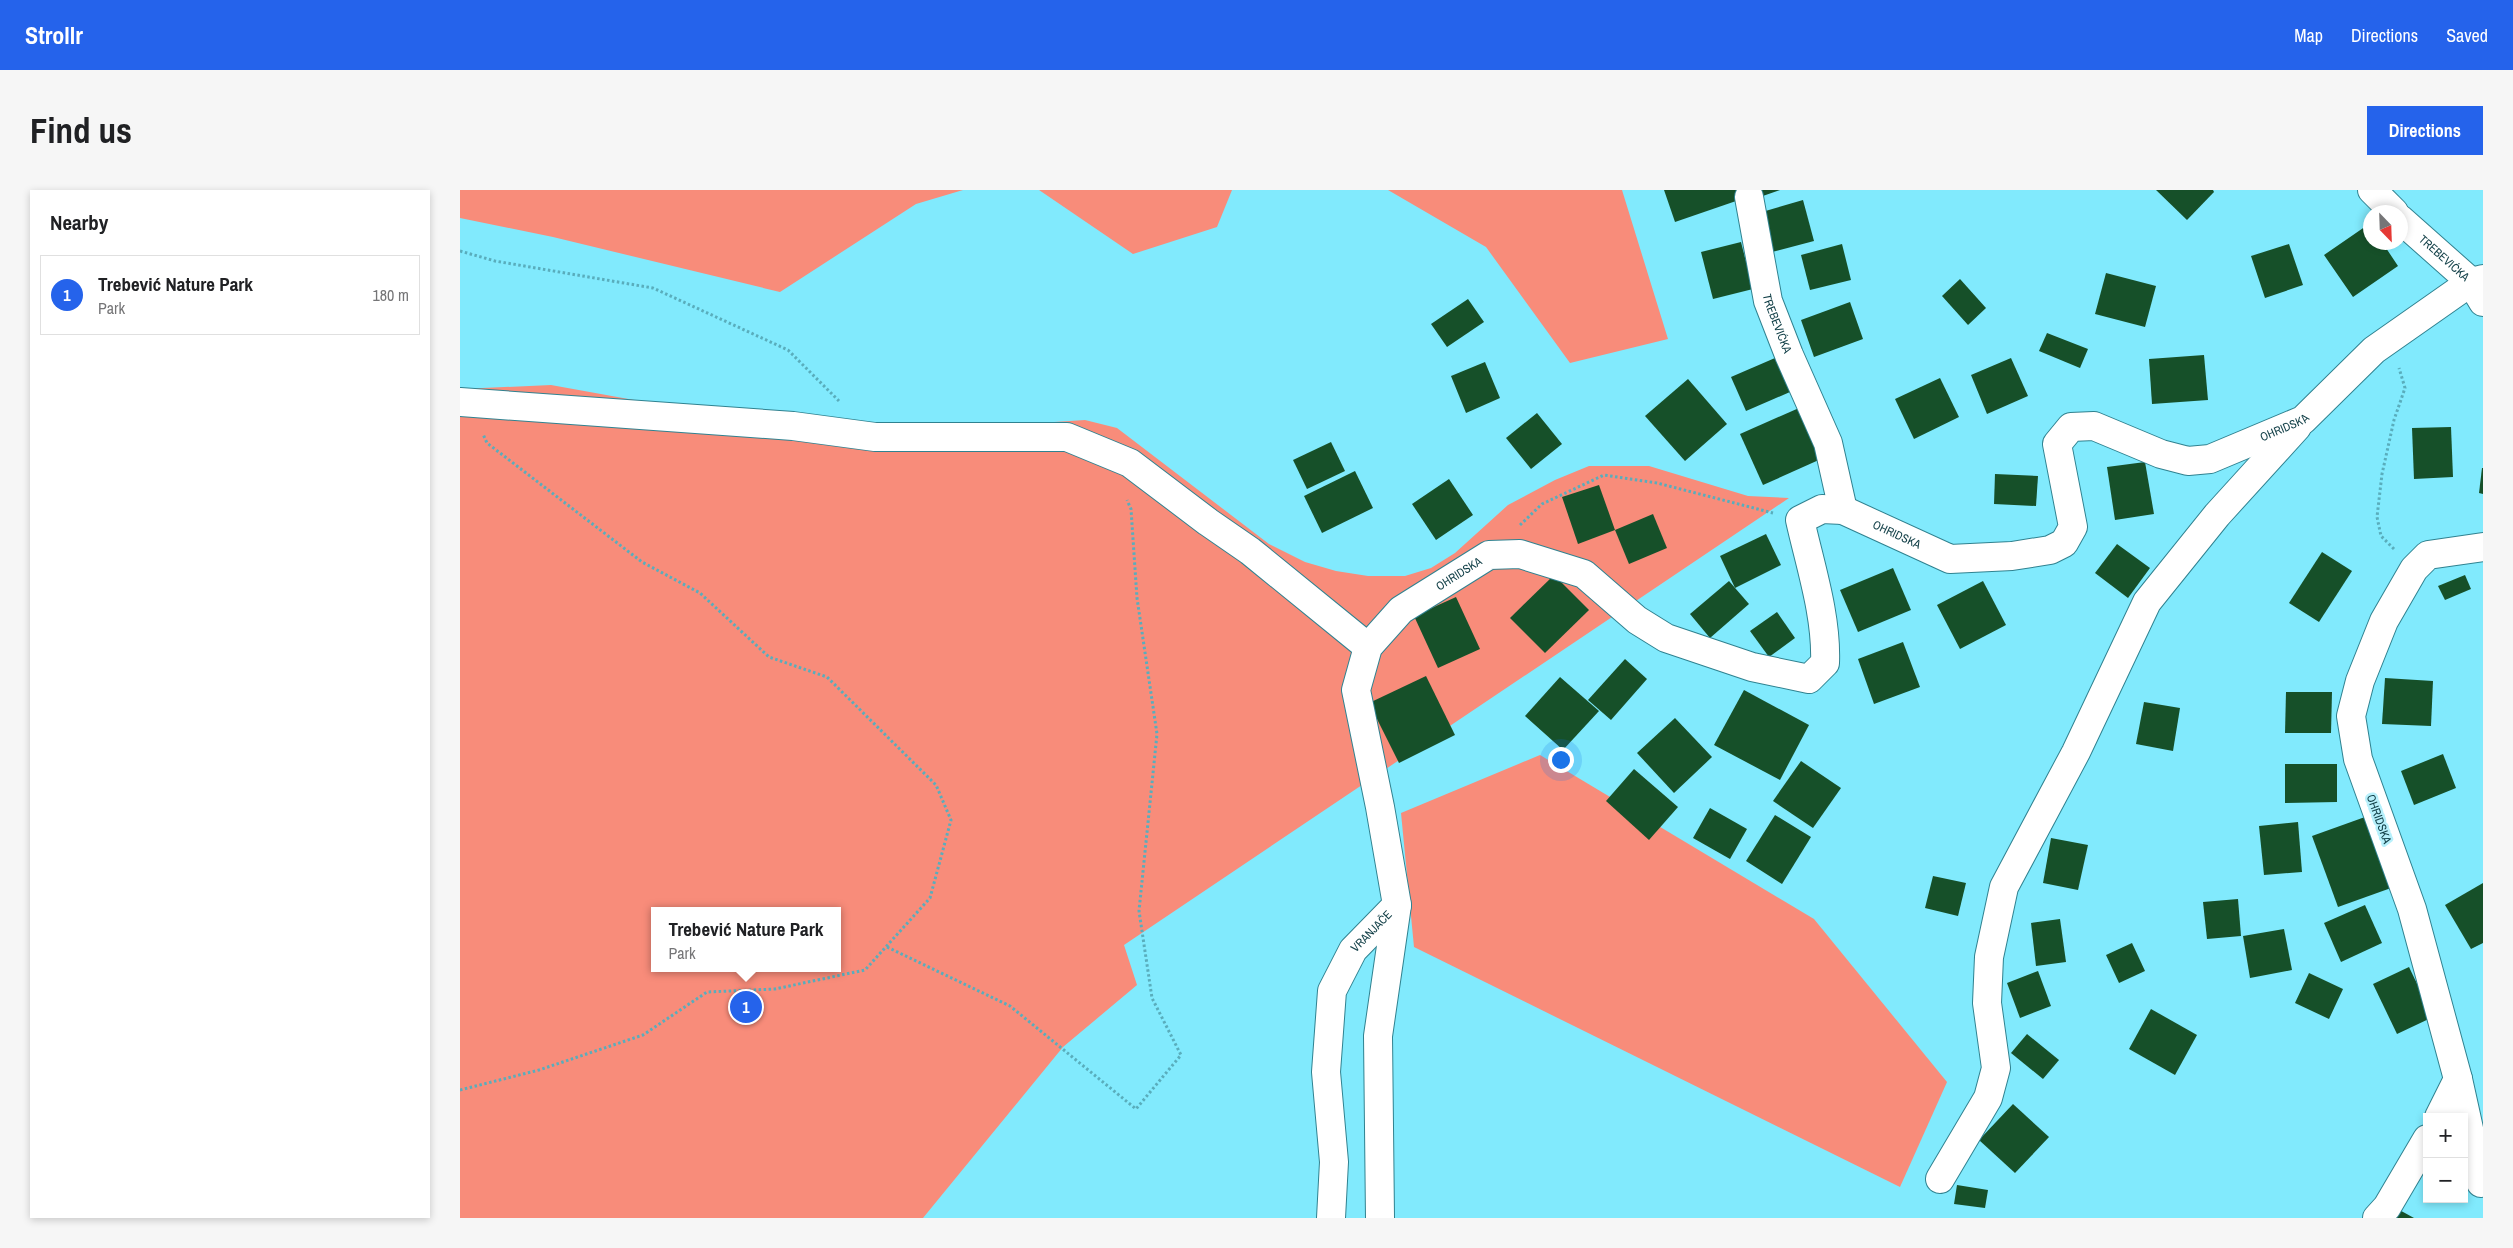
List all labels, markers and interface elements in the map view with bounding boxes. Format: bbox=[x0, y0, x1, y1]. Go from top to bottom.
text: Strollr bbox=[25, 19, 83, 51]
text: Map bbox=[2294, 23, 2323, 48]
text: Directions bbox=[2351, 23, 2418, 48]
text: Saved bbox=[2446, 23, 2488, 48]
button: Directions bbox=[2367, 106, 2483, 155]
text: Find us bbox=[30, 107, 132, 154]
north arrow bbox=[2363, 205, 2408, 250]
text: Nearby bbox=[50, 208, 108, 237]
street label: TREBEVIĆKA bbox=[2415, 231, 2473, 285]
text: Trebević Nature Park bbox=[98, 271, 253, 297]
text: 1 bbox=[63, 284, 71, 306]
text: 180 m bbox=[373, 284, 409, 306]
street label: TREBEVIĆKA bbox=[1759, 293, 1796, 356]
text: Park bbox=[98, 297, 125, 319]
street label: OHRIDSKA bbox=[2258, 410, 2313, 445]
street label: OHRIDSKA bbox=[1870, 517, 1924, 553]
street label: OHRIDSKA bbox=[1433, 553, 1485, 594]
your location bbox=[1548, 747, 1574, 773]
street label: OHRIDSKA bbox=[2363, 792, 2395, 846]
popup bbox=[651, 907, 841, 972]
street label: VRANJAČE bbox=[1347, 907, 1395, 956]
text: Trebević Nature Park bbox=[668, 916, 824, 942]
text: Park bbox=[668, 942, 695, 964]
pin: 1 bbox=[730, 988, 762, 1026]
map controls bbox=[2423, 1113, 2468, 1203]
button: + bbox=[2423, 1113, 2468, 1158]
button: − bbox=[2423, 1158, 2468, 1203]

